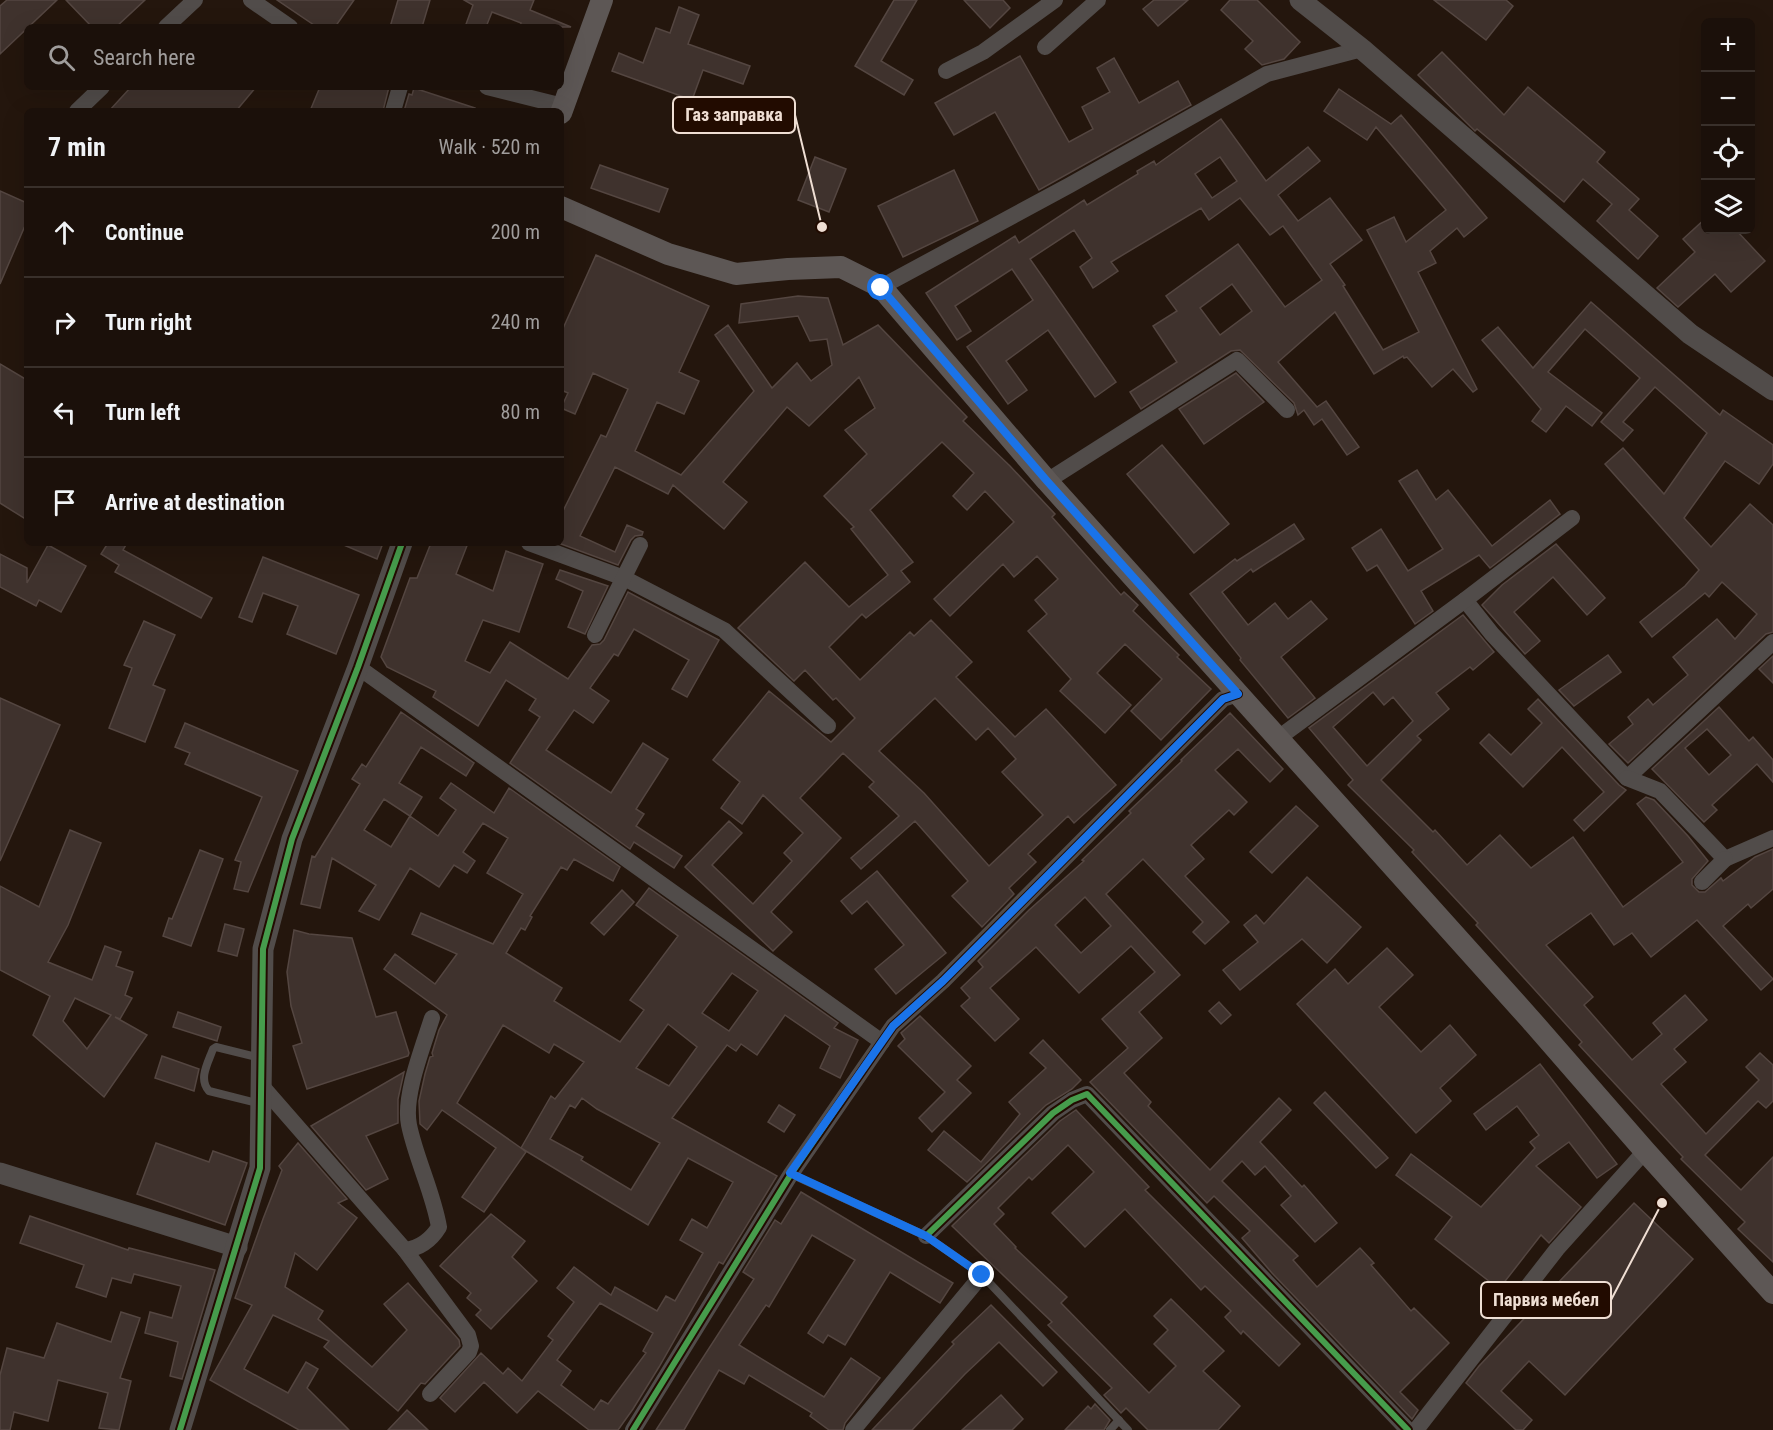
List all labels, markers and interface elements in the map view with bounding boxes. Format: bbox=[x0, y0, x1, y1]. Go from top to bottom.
map controls bbox=[1701, 18, 1755, 234]
button: + bbox=[1701, 18, 1755, 72]
search box bbox=[24, 24, 564, 90]
icon: search bbox=[45, 41, 78, 74]
text: Search here bbox=[93, 45, 195, 70]
button: − bbox=[1701, 72, 1755, 126]
callout: Газ заправка bbox=[673, 97, 795, 133]
text: Газ заправка bbox=[685, 104, 783, 125]
button: locate bbox=[1701, 126, 1755, 180]
text: 7 min bbox=[48, 132, 106, 162]
text: Walk · 520 m bbox=[439, 135, 540, 159]
button: layers bbox=[1701, 180, 1755, 234]
icon: ahead bbox=[48, 216, 81, 249]
text: Continue bbox=[105, 220, 184, 245]
text: 200 m bbox=[491, 220, 540, 244]
route start bbox=[867, 274, 893, 300]
icon: right bbox=[48, 306, 81, 339]
text: Turn right bbox=[105, 310, 192, 335]
text: 240 m bbox=[491, 310, 540, 334]
icon: left bbox=[48, 396, 81, 429]
text: Turn left bbox=[105, 400, 180, 425]
text: 80 m bbox=[501, 400, 540, 424]
icon: arrive bbox=[48, 486, 81, 519]
text: Arrive at destination bbox=[105, 490, 285, 515]
route end bbox=[968, 1261, 994, 1287]
callout: Парвиз мебел bbox=[1481, 1282, 1611, 1318]
text: Парвиз мебел bbox=[1493, 1289, 1599, 1310]

